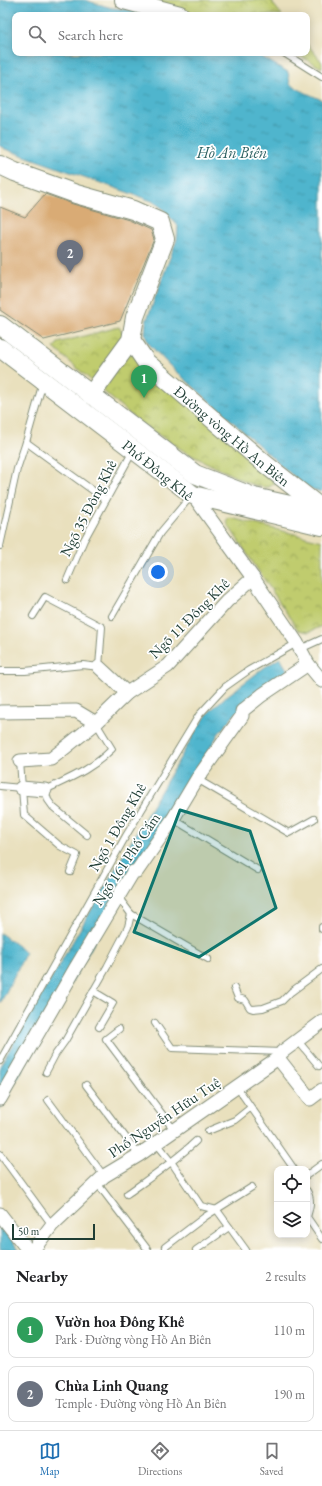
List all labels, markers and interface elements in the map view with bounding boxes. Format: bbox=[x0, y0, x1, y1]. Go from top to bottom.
search box bbox=[12, 12, 310, 56]
icon: search bbox=[26, 23, 48, 45]
text: Search here bbox=[58, 25, 123, 44]
water label: Hồ An Biên bbox=[196, 142, 267, 163]
pin: 2 bbox=[57, 240, 83, 273]
pin: 1 bbox=[131, 365, 157, 398]
street label: Đường vòng Hồ An Biên bbox=[170, 381, 294, 490]
street label: Phố Đông Khê bbox=[118, 435, 198, 505]
street label: Ngõ 35 Đông Khê bbox=[55, 456, 121, 560]
your location bbox=[148, 562, 168, 582]
street label: Ngõ 11 Đông Khê bbox=[145, 574, 233, 662]
street label: Ngõ 1 Đông Khê bbox=[84, 779, 150, 875]
street label: Ngõ 161 Phố Cấm bbox=[88, 809, 164, 909]
street label: Phố Nguyễn Hữu Tuệ bbox=[104, 1072, 224, 1161]
map controls bbox=[274, 1166, 310, 1238]
button: locate bbox=[274, 1166, 310, 1202]
button: layers bbox=[274, 1202, 310, 1238]
scale bar bbox=[12, 1222, 95, 1241]
text: 50 m bbox=[18, 1224, 39, 1238]
text: Nearby bbox=[16, 1265, 68, 1287]
text: 2 results bbox=[265, 1268, 306, 1285]
text: Vườn hoa Đông Khê bbox=[55, 1312, 184, 1331]
text: 1 bbox=[27, 1322, 33, 1339]
text: 110 m bbox=[274, 1322, 305, 1339]
text: Park · Đường vòng Hồ An Biên bbox=[55, 1331, 211, 1348]
text: Chùa Linh Quang bbox=[55, 1376, 168, 1395]
text: 2 bbox=[27, 1386, 33, 1403]
text: 190 m bbox=[274, 1386, 305, 1403]
text: Temple · Đường vòng Hồ An Biên bbox=[55, 1395, 227, 1412]
tab: Map bbox=[39, 1440, 61, 1478]
tab: Directions bbox=[138, 1440, 182, 1478]
tab: Saved bbox=[260, 1440, 283, 1478]

